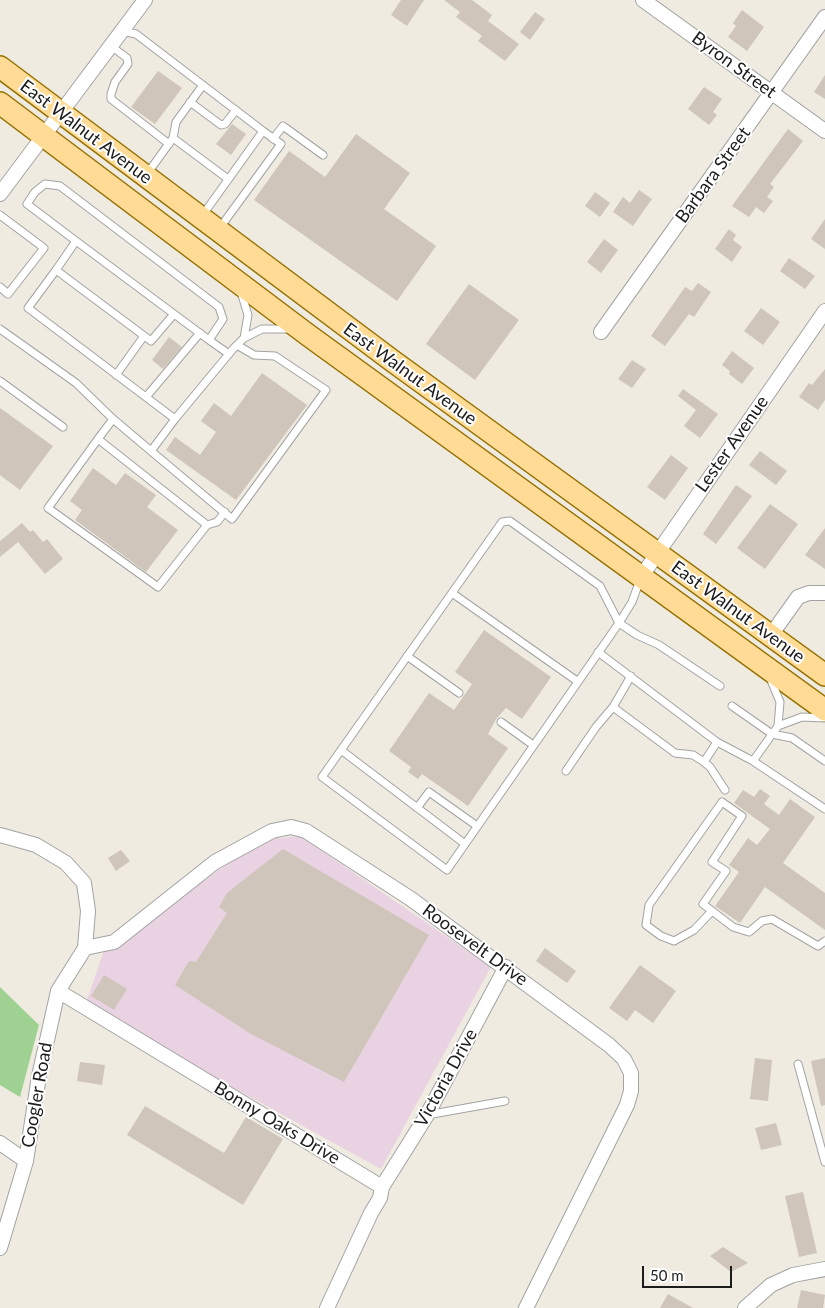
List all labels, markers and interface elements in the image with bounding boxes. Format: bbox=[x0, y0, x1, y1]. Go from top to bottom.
street label: Byron Street bbox=[688, 27, 780, 103]
street label: East Walnut Avenue bbox=[16, 75, 156, 189]
street label: Barbara Street bbox=[671, 123, 755, 227]
street label: East Walnut Avenue bbox=[339, 318, 481, 430]
street label: Lester Avenue bbox=[691, 392, 773, 496]
street label: East Walnut Avenue bbox=[667, 556, 809, 668]
street label: Roosevelt Drive bbox=[418, 900, 532, 990]
street label: Victoria Drive bbox=[410, 1025, 482, 1131]
street label: Coogler Road bbox=[17, 1041, 57, 1149]
street label: Bonny Oaks Drive bbox=[210, 1077, 344, 1169]
scale bar bbox=[645, 1256, 735, 1288]
text: 50 m bbox=[650, 1266, 684, 1284]

